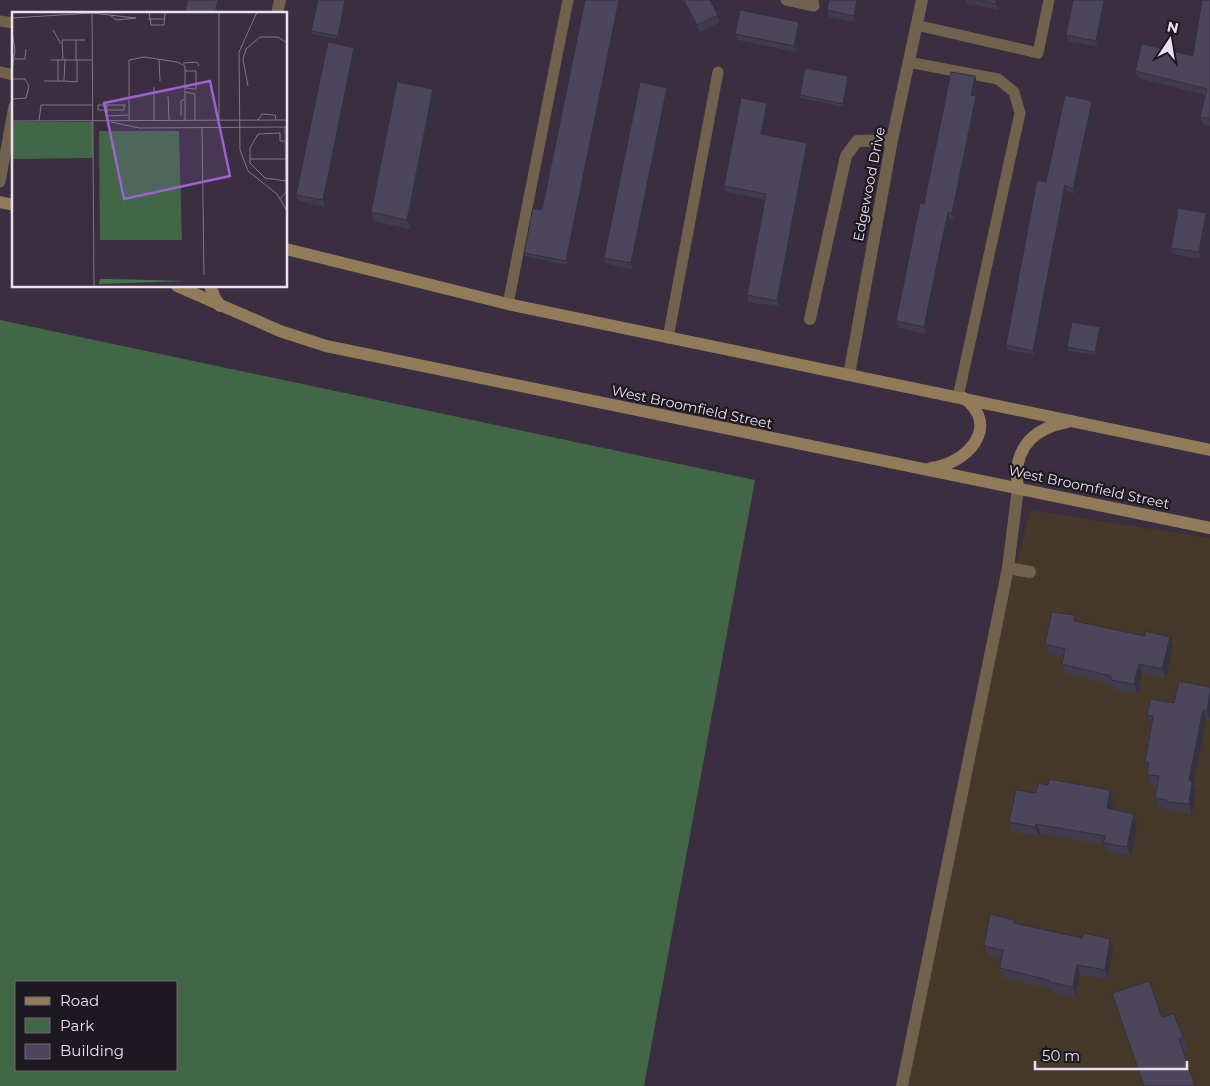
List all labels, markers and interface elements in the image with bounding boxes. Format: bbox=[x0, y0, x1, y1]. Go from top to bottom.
inset map bbox=[12, 12, 288, 288]
north arrow bbox=[1145, 15, 1195, 65]
text: N bbox=[1165, 17, 1180, 37]
street label: Edgewood Drive bbox=[849, 125, 889, 243]
street label: West Broomfield Street bbox=[610, 381, 774, 433]
street label: West Broomfield Street bbox=[1007, 461, 1171, 513]
legend bbox=[15, 981, 178, 1071]
text: Road bbox=[60, 991, 99, 1010]
text: Park bbox=[60, 1016, 94, 1035]
scale bar bbox=[1035, 1038, 1188, 1070]
text: Building bbox=[60, 1041, 124, 1060]
text: 50 m bbox=[1042, 1046, 1080, 1065]

